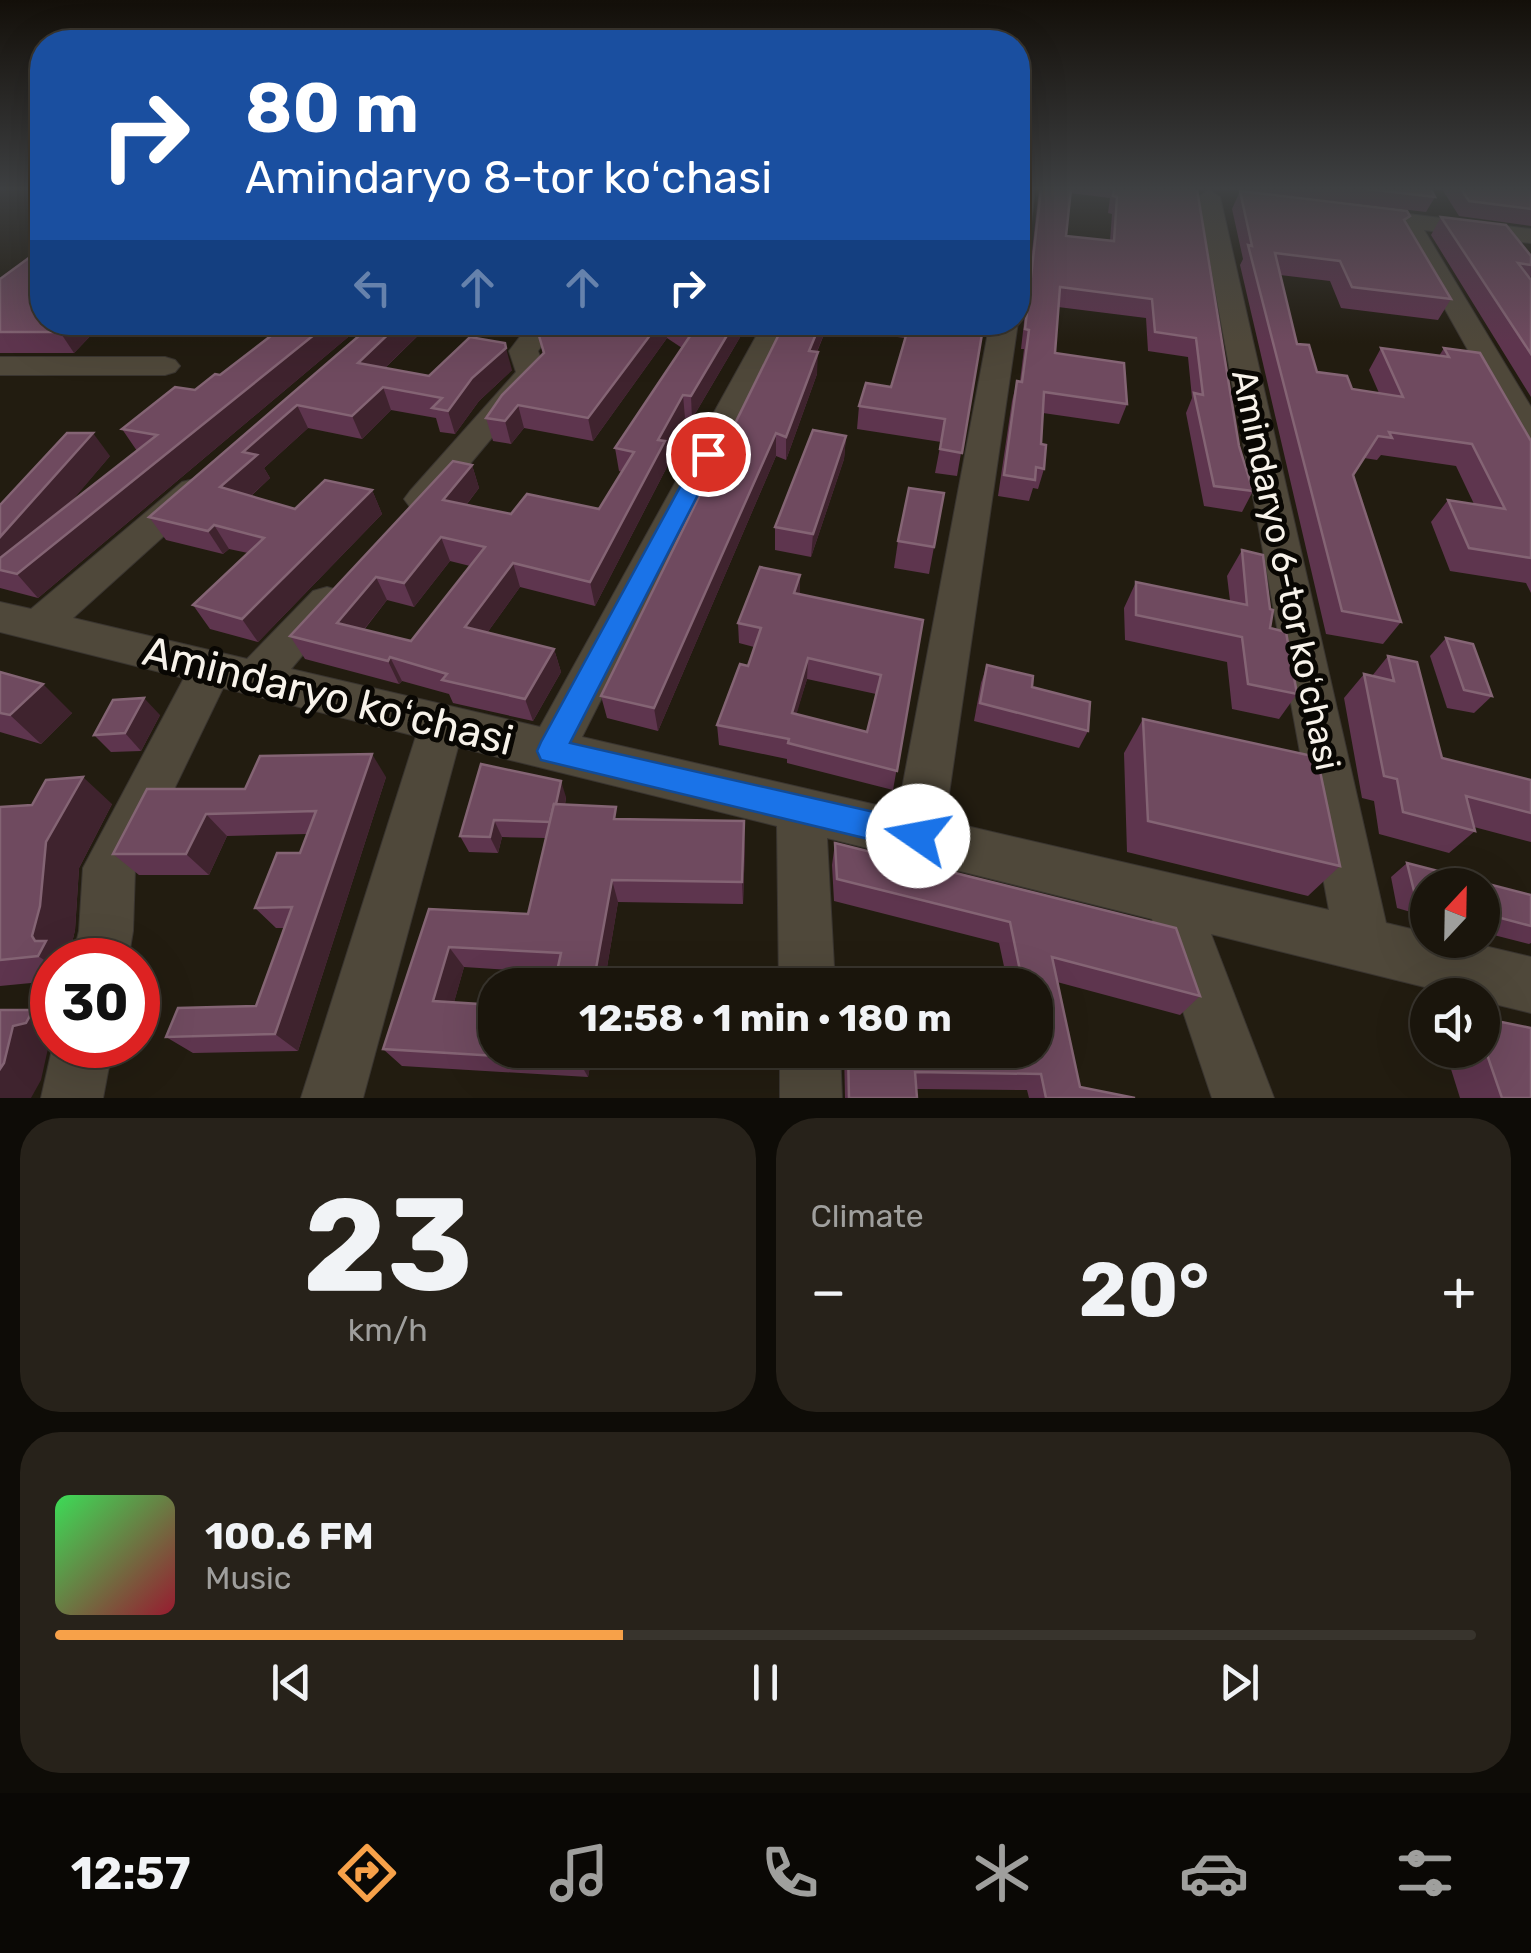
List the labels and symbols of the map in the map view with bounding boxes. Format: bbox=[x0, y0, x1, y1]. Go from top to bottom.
street label: Amindaryo 6-tor koʻchasi bbox=[1223, 366, 1349, 774]
pin bbox=[666, 412, 751, 497]
street label: Amindaryo koʻchasi bbox=[138, 626, 518, 766]
position arrow bbox=[866, 784, 970, 888]
north arrow bbox=[1410, 868, 1500, 958]
speed limit sign: 30 bbox=[30, 938, 160, 1068]

